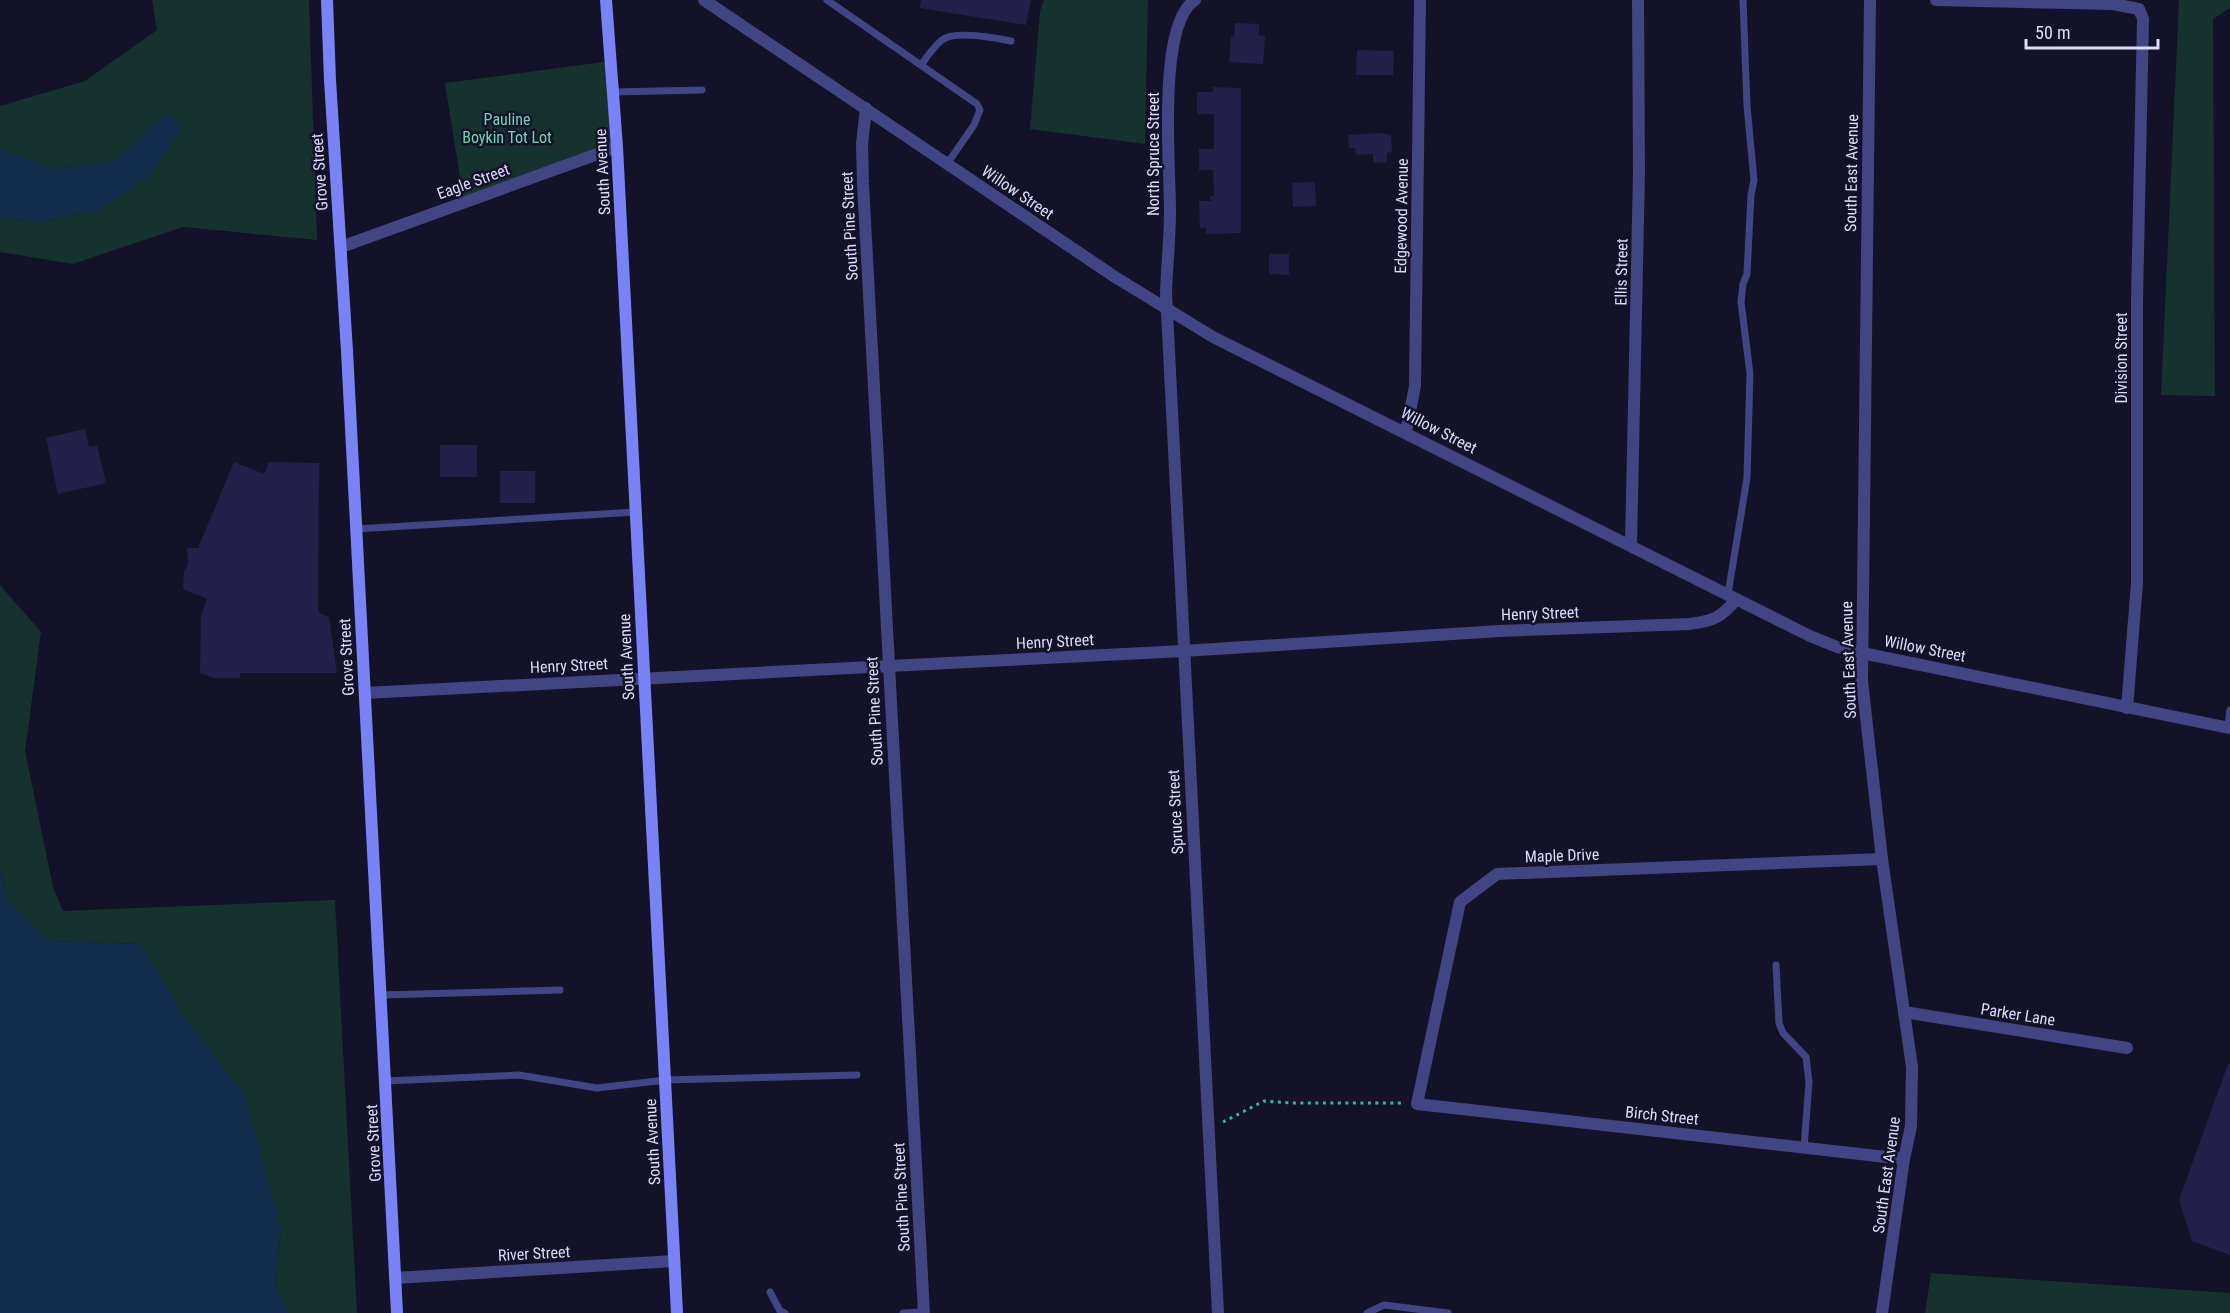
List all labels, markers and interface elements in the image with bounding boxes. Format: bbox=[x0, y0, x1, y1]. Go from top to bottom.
scale bar bbox=[2026, 12, 2158, 50]
text: 50 m bbox=[2035, 22, 2070, 43]
street label: North Spruce Street bbox=[1144, 92, 1163, 216]
park label: Pauline Boykin Tot Lot bbox=[462, 110, 552, 147]
street label: South East Avenue bbox=[1841, 114, 1862, 232]
street label: South Avenue bbox=[591, 128, 614, 216]
street label: Grove Street bbox=[307, 132, 332, 211]
street label: Edgewood Avenue bbox=[1391, 158, 1412, 274]
street label: Eagle Street bbox=[434, 159, 512, 203]
street label: Willow Street bbox=[978, 161, 1058, 224]
street label: South Pine Street bbox=[837, 171, 862, 281]
street label: Ellis Street bbox=[1611, 238, 1632, 306]
street label: Division Street bbox=[2112, 312, 2131, 404]
street label: Willow Street bbox=[1398, 403, 1480, 458]
street label: South East Avenue bbox=[1837, 601, 1860, 719]
street label: Henry Street bbox=[1501, 603, 1580, 624]
street label: South Avenue bbox=[615, 613, 638, 701]
street label: Grove Street bbox=[335, 618, 358, 696]
street label: Henry Street bbox=[1016, 630, 1095, 653]
street label: Willow Street bbox=[1882, 631, 1968, 666]
street label: Henry Street bbox=[530, 654, 609, 677]
street label: South Pine Street bbox=[862, 656, 887, 766]
street label: Spruce Street bbox=[1164, 769, 1187, 855]
street label: Maple Drive bbox=[1525, 845, 1600, 866]
street label: Parker Lane bbox=[1979, 999, 2056, 1030]
street label: South Avenue bbox=[641, 1098, 664, 1186]
street label: Birch Street bbox=[1624, 1102, 1700, 1129]
street label: Grove Street bbox=[362, 1104, 385, 1182]
street label: South East Avenue bbox=[1869, 1116, 1904, 1235]
street label: South Pine Street bbox=[889, 1142, 914, 1252]
street label: River Street bbox=[497, 1242, 571, 1265]

